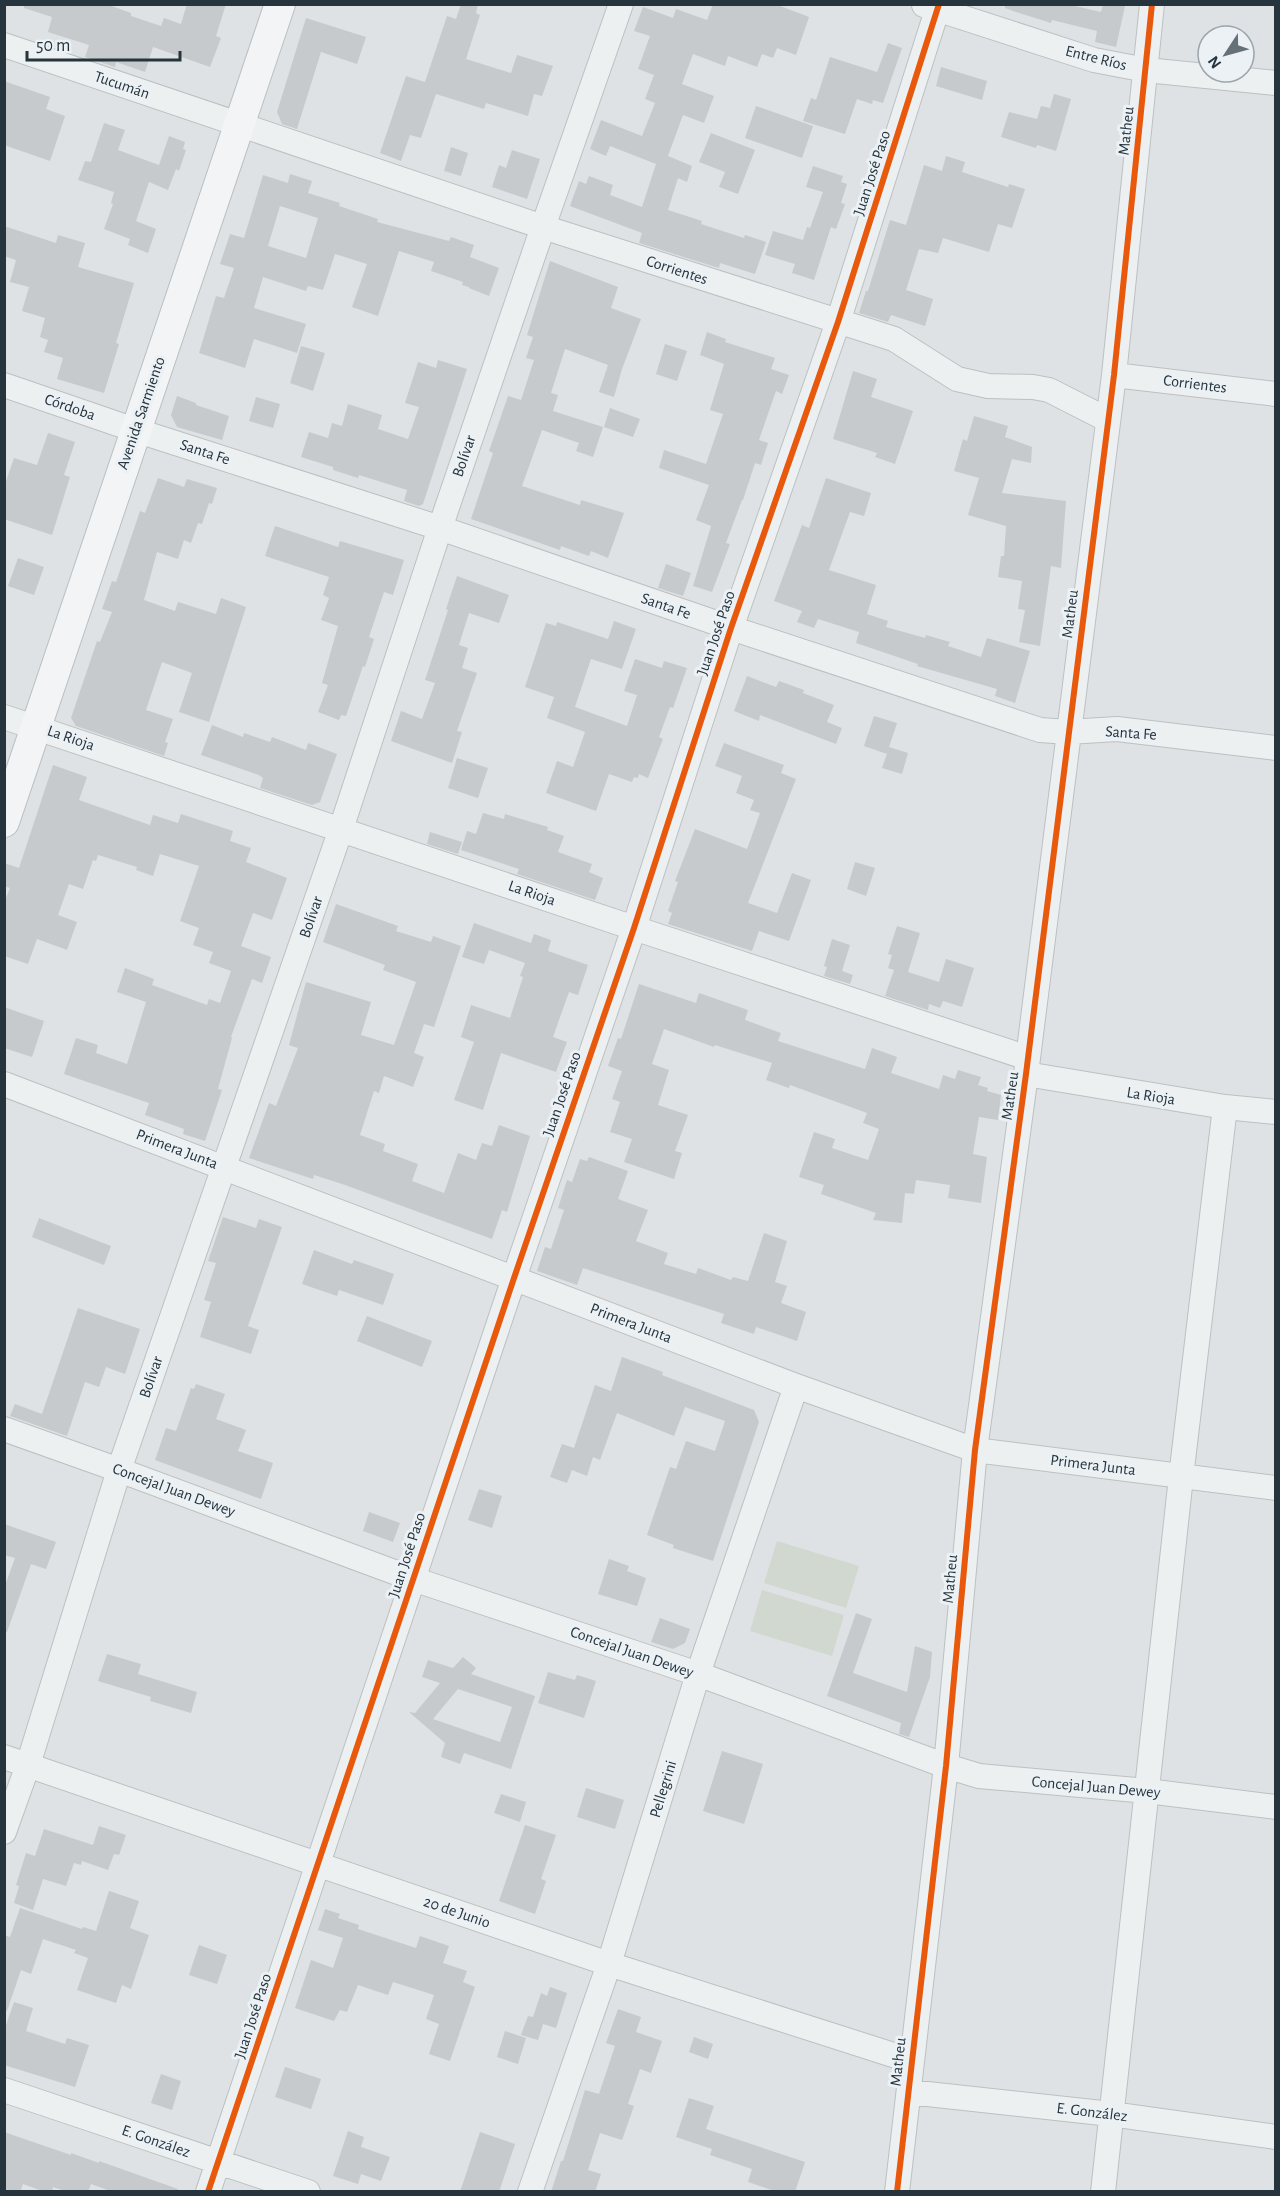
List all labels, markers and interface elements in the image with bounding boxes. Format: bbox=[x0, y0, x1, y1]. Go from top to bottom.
scale bar bbox=[27, 24, 180, 62]
north arrow bbox=[1196, 24, 1256, 84]
text: 50 m bbox=[36, 37, 70, 55]
street label: Entre Ríos bbox=[1064, 43, 1128, 73]
text: N bbox=[1205, 53, 1224, 71]
street label: Tucumán bbox=[92, 68, 152, 102]
street label: Matheu bbox=[1115, 106, 1137, 156]
street label: Juan José Paso bbox=[851, 128, 893, 218]
street label: Corrientes bbox=[644, 253, 710, 287]
street label: Avenida Sarmiento bbox=[114, 354, 168, 471]
street label: Corrientes bbox=[1162, 372, 1228, 396]
street label: Córdoba bbox=[43, 391, 97, 423]
street label: Bolívar bbox=[449, 432, 479, 479]
street label: Santa Fe bbox=[178, 436, 232, 468]
street label: Juan José Paso bbox=[694, 588, 738, 677]
street label: Matheu bbox=[1059, 589, 1081, 639]
street label: Santa Fe bbox=[639, 590, 693, 622]
street label: La Rioja bbox=[45, 722, 97, 754]
street label: Santa Fe bbox=[1105, 723, 1157, 743]
street label: La Rioja bbox=[506, 877, 558, 909]
street label: Bolívar bbox=[296, 893, 326, 940]
street label: Juan José Paso bbox=[540, 1049, 584, 1138]
street label: Matheu bbox=[999, 1071, 1021, 1121]
street label: La Rioja bbox=[1125, 1084, 1176, 1109]
street label: Primera Junta bbox=[134, 1126, 220, 1172]
street label: Primera Junta bbox=[588, 1300, 674, 1346]
street label: Bolívar bbox=[136, 1353, 166, 1400]
street label: Primera Junta bbox=[1049, 1452, 1137, 1478]
street label: Concejal Juan Dewey bbox=[110, 1460, 238, 1521]
street label: Juan José Paso bbox=[386, 1510, 428, 1600]
street label: Matheu bbox=[940, 1554, 960, 1604]
street label: Concejal Juan Dewey bbox=[568, 1623, 696, 1682]
street label: Pellegrini bbox=[647, 1758, 679, 1820]
street label: Concejal Juan Dewey bbox=[1031, 1773, 1161, 1802]
street label: 20 de Junio bbox=[422, 1893, 493, 1931]
street label: Juan José Paso bbox=[232, 1971, 274, 2061]
street label: Matheu bbox=[887, 2037, 909, 2087]
street label: E. González bbox=[1056, 2100, 1129, 2124]
street label: E. González bbox=[120, 2122, 193, 2160]

